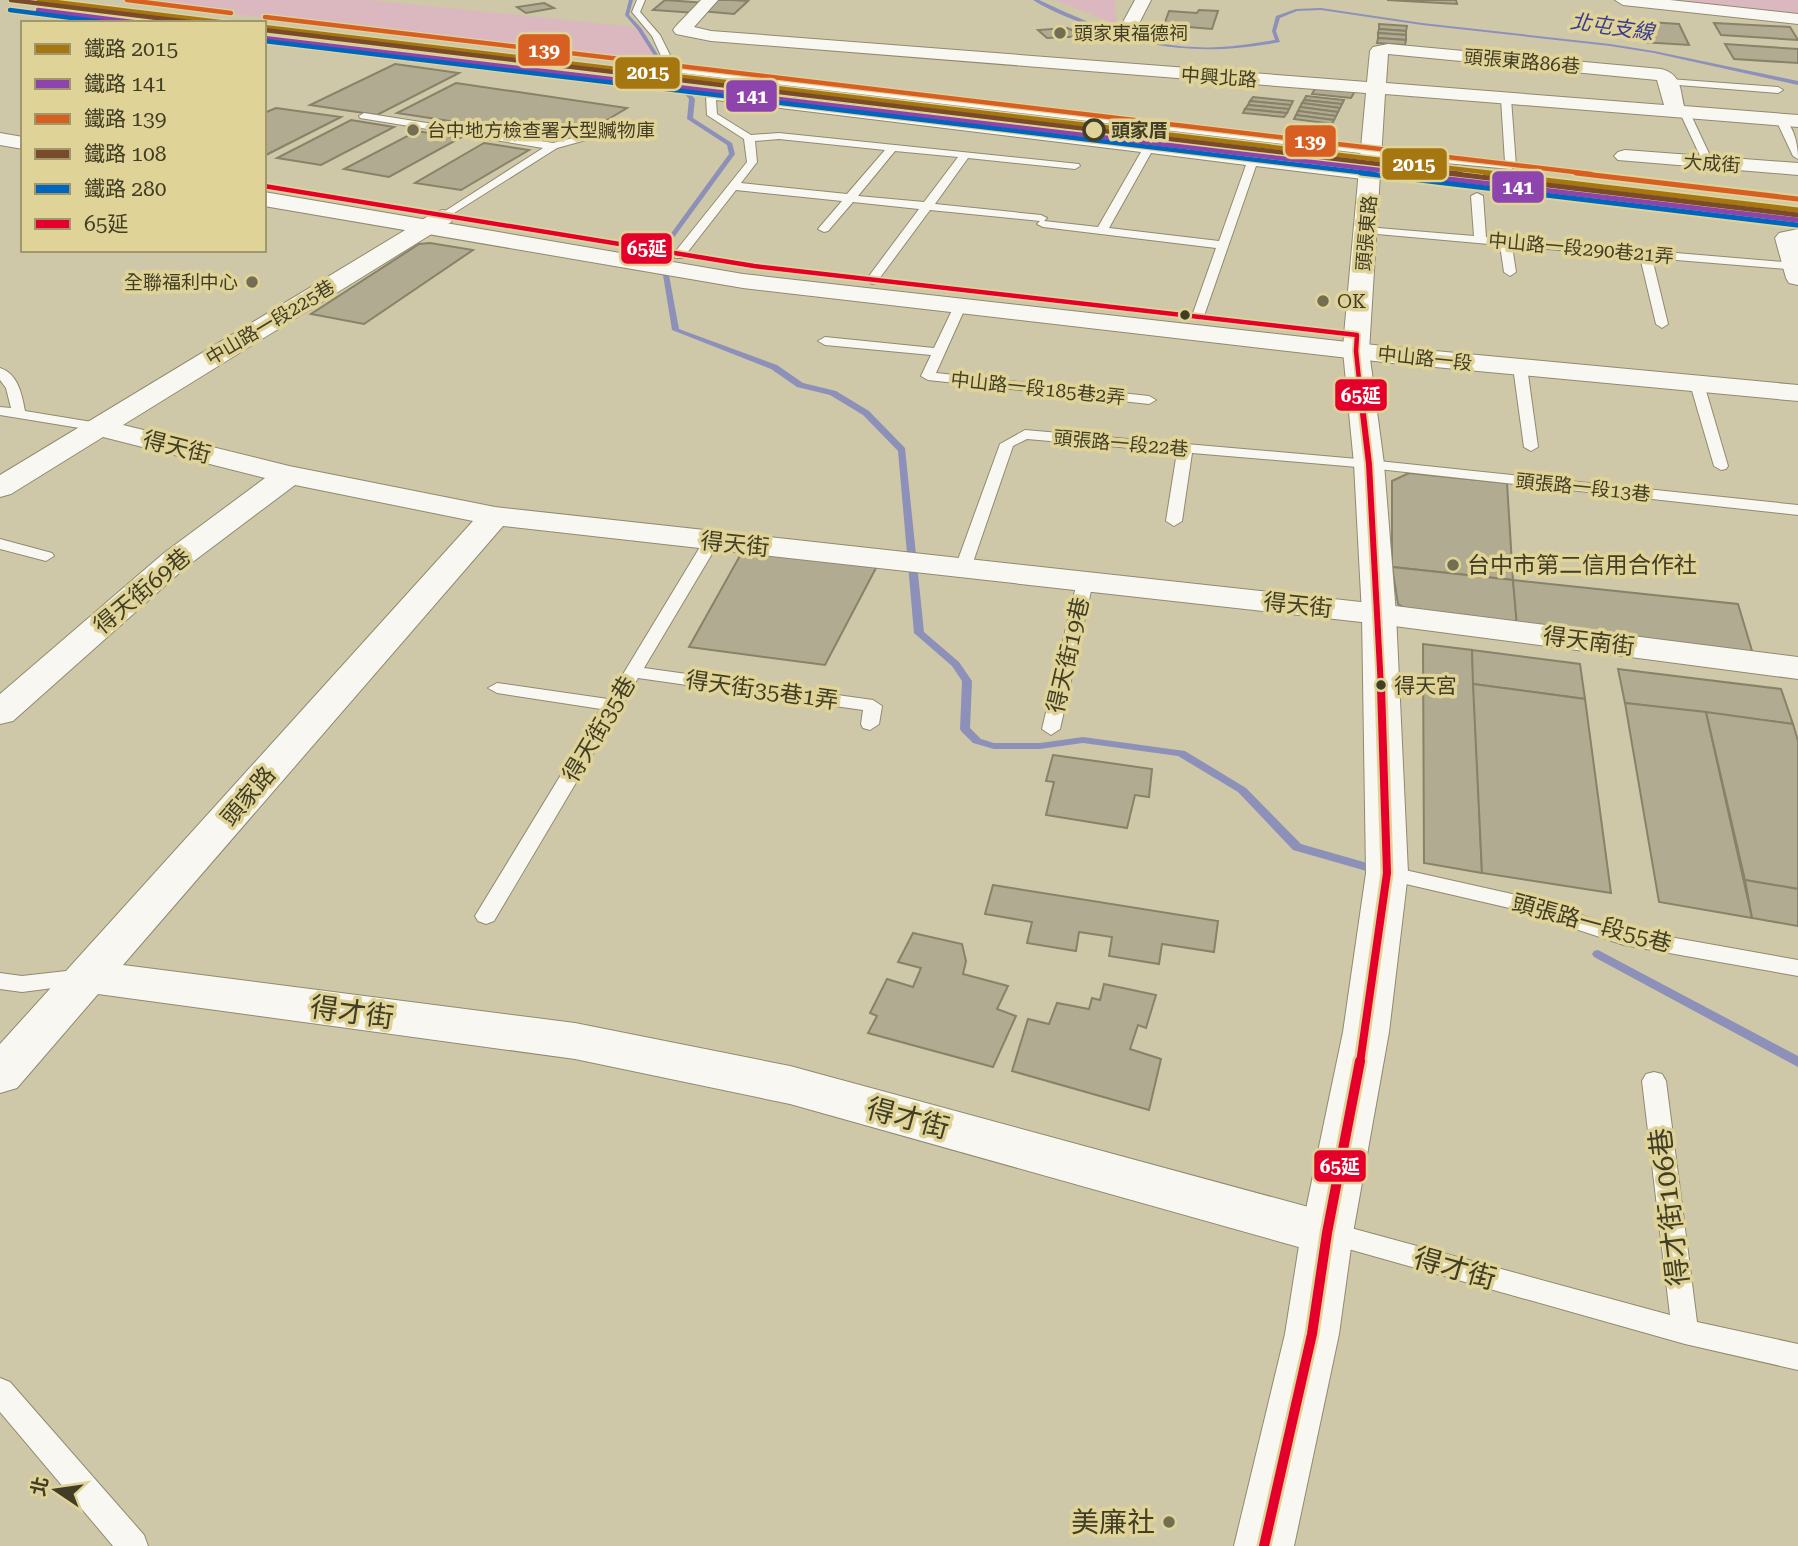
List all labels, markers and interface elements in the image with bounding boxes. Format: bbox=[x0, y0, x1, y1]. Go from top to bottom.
water label: 北屯支線 bbox=[1569, 9, 1657, 45]
legend bbox=[21, 21, 266, 252]
place label: 頭家東福德祠 bbox=[1074, 22, 1188, 45]
marker: 頭家東福德祠 bbox=[1052, 25, 1068, 41]
line badge: 139 bbox=[517, 33, 571, 67]
text: 鐵路 2015 bbox=[84, 37, 178, 61]
text: 139 bbox=[528, 39, 560, 62]
street label: 頭張東路86巷 bbox=[1463, 45, 1581, 78]
line badge: 2015 bbox=[614, 56, 681, 90]
text: 2015 bbox=[627, 61, 670, 84]
street label: 中興北路 bbox=[1180, 63, 1258, 92]
text: 鐵路 141 bbox=[84, 72, 167, 96]
line badge: 141 bbox=[725, 79, 778, 113]
text: 141 bbox=[736, 85, 768, 108]
text: 鐵路 139 bbox=[84, 107, 167, 131]
place label: 台中地方檢查署大型贓物庫 bbox=[427, 119, 655, 142]
marker: 頭家厝 bbox=[1083, 119, 1105, 141]
place label: 頭家厝 bbox=[1111, 119, 1168, 142]
marker: 台中地方檢查署大型贓物庫 bbox=[405, 122, 421, 138]
line badge: 139 bbox=[1284, 124, 1337, 158]
text: 139 bbox=[1294, 130, 1326, 153]
text: 鐵路 108 bbox=[84, 142, 167, 166]
line badge: 2015 bbox=[1381, 147, 1448, 181]
street label: 大成街 bbox=[1683, 150, 1741, 177]
text: 2015 bbox=[1393, 153, 1436, 176]
line badge: 141 bbox=[1491, 170, 1545, 204]
text: 141 bbox=[1502, 176, 1534, 199]
text: 鐵路 280 bbox=[84, 177, 167, 201]
street label: 頭張東路 bbox=[1352, 194, 1381, 272]
text: 65延 bbox=[84, 212, 129, 236]
street label: 中山路一段290巷21弄 bbox=[1487, 229, 1675, 268]
line badge: 65延 bbox=[620, 232, 673, 265]
text: 65延 bbox=[627, 237, 667, 260]
place label: 全聯福利中心 bbox=[124, 271, 238, 294]
marker: 全聯福利中心 bbox=[244, 274, 260, 290]
street label: 中山路一段225巷 bbox=[202, 275, 339, 370]
place label: OK bbox=[1337, 290, 1366, 313]
marker: OK bbox=[1315, 293, 1331, 309]
unlabelled marker bbox=[1178, 308, 1192, 322]
street label: 中山路一段 bbox=[1376, 342, 1473, 375]
street label: 中山路一段185巷2弄 bbox=[949, 368, 1126, 409]
line badge: 65延 bbox=[1334, 378, 1388, 412]
text: 65延 bbox=[1341, 384, 1381, 407]
street label: 得天街 bbox=[140, 426, 214, 469]
street label: 頭張路一段22巷 bbox=[1053, 426, 1189, 461]
street label: 頭張路一段13巷 bbox=[1514, 469, 1651, 506]
street label: 得天街 bbox=[699, 527, 771, 562]
street label: 得天街69巷 bbox=[89, 543, 196, 640]
place label: 台中市第二信用合作社 bbox=[1467, 552, 1697, 579]
marker: 台中市第二信用合作社 bbox=[1445, 557, 1461, 573]
street label: 得天街 bbox=[1262, 588, 1334, 623]
street label: 得天街19巷 bbox=[1042, 595, 1095, 716]
street label: 得天南街 bbox=[1542, 622, 1636, 661]
street label: 得天街35巷1弄 bbox=[684, 666, 840, 715]
street label: 得天街35巷 bbox=[558, 672, 641, 787]
place label: 得天宮 bbox=[1394, 674, 1457, 698]
marker: 得天宮 bbox=[1374, 678, 1388, 692]
street label: 頭家路 bbox=[216, 761, 281, 831]
street label: 頭張路一段55巷 bbox=[1509, 889, 1674, 958]
street label: 得才街 bbox=[308, 990, 396, 1035]
street label: 得才街 bbox=[863, 1092, 953, 1145]
street label: 得才街106巷 bbox=[1643, 1126, 1696, 1288]
line badge: 65延 bbox=[1313, 1149, 1367, 1183]
text: 65延 bbox=[1320, 1155, 1360, 1178]
street label: 得才街 bbox=[1410, 1241, 1500, 1296]
north arrow bbox=[21, 1455, 91, 1525]
text: 北 bbox=[27, 1474, 53, 1498]
place label: 美廉社 bbox=[1071, 1506, 1155, 1539]
marker: 美廉社 bbox=[1161, 1514, 1177, 1530]

